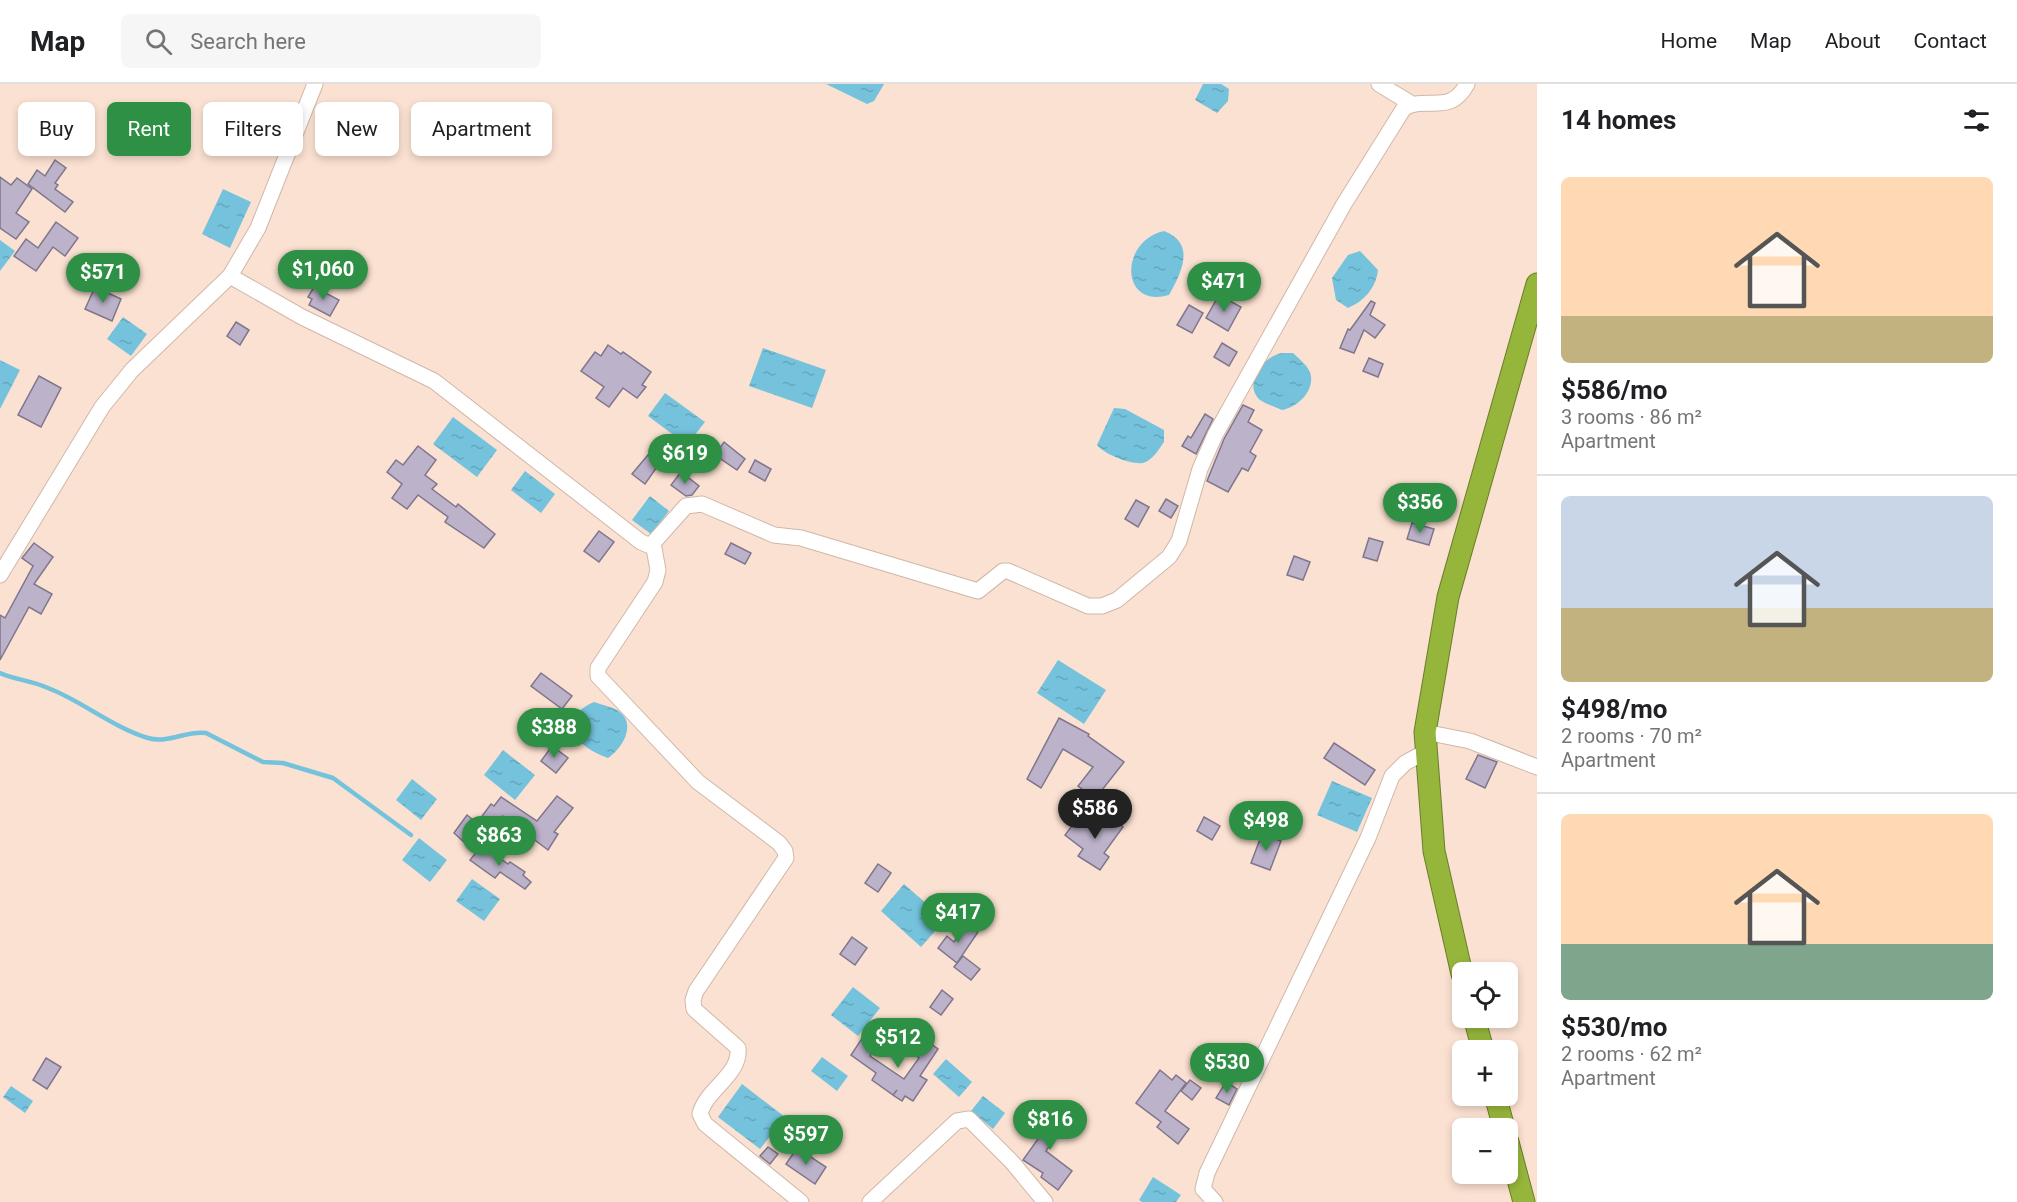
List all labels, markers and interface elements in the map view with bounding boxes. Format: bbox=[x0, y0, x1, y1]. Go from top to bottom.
search box bbox=[121, 14, 541, 68]
text: Map bbox=[30, 25, 85, 58]
icon: search bbox=[142, 25, 175, 58]
text: Search here bbox=[190, 29, 306, 54]
text: Home bbox=[1661, 29, 1717, 53]
text: Map bbox=[1750, 29, 1792, 53]
text: About bbox=[1825, 29, 1881, 53]
text: Contact bbox=[1914, 29, 1987, 53]
chip: Buy bbox=[18, 102, 95, 156]
chip: Rent bbox=[107, 102, 191, 156]
chip: Filters bbox=[203, 102, 303, 156]
chip: New bbox=[315, 102, 399, 156]
chip: Apartment bbox=[411, 102, 552, 156]
icon: filters bbox=[1960, 104, 1993, 137]
text: 14 homes bbox=[1561, 105, 1676, 135]
icon: home bbox=[1723, 216, 1831, 324]
pin: $1,060 bbox=[274, 250, 372, 301]
pin: $571 bbox=[67, 253, 139, 304]
text: $1,060 bbox=[292, 257, 354, 281]
text: $571 bbox=[80, 260, 126, 284]
pin: $471 bbox=[1188, 262, 1260, 313]
text: $471 bbox=[1201, 269, 1247, 293]
text: $586/mo bbox=[1561, 375, 1668, 405]
text: 3 rooms · 86 m² bbox=[1561, 405, 1702, 429]
text: Apartment bbox=[1561, 429, 1656, 453]
pin: $619 bbox=[649, 434, 721, 485]
text: $619 bbox=[662, 441, 708, 465]
pin: $356 bbox=[1384, 483, 1456, 534]
text: $356 bbox=[1397, 490, 1443, 514]
icon: home bbox=[1723, 535, 1831, 643]
text: $498/mo bbox=[1561, 694, 1668, 724]
pin: $388 bbox=[518, 708, 590, 759]
text: $388 bbox=[531, 715, 577, 739]
text: 2 rooms · 70 m² bbox=[1561, 724, 1702, 748]
text: Apartment bbox=[1561, 748, 1656, 772]
pin: $586 bbox=[1059, 789, 1131, 840]
text: $586 bbox=[1072, 796, 1118, 820]
pin: $498 bbox=[1230, 801, 1302, 852]
text: $498 bbox=[1243, 808, 1289, 832]
pin: $863 bbox=[463, 816, 535, 867]
text: $863 bbox=[476, 823, 522, 847]
icon: home bbox=[1723, 853, 1831, 961]
pin: $417 bbox=[922, 893, 994, 944]
text: $417 bbox=[935, 900, 981, 924]
map controls bbox=[1452, 962, 1518, 1184]
button: locate bbox=[1452, 962, 1518, 1028]
text: $530/mo bbox=[1561, 1012, 1668, 1042]
pin: $512 bbox=[862, 1018, 934, 1069]
text: $512 bbox=[875, 1025, 921, 1049]
button: + bbox=[1452, 1040, 1518, 1106]
text: 2 rooms · 62 m² bbox=[1561, 1042, 1702, 1066]
pin: $530 bbox=[1191, 1043, 1263, 1094]
text: $530 bbox=[1204, 1050, 1250, 1074]
text: Apartment bbox=[1561, 1066, 1656, 1090]
pin: $816 bbox=[1014, 1100, 1086, 1151]
text: $816 bbox=[1027, 1107, 1073, 1131]
pin: $597 bbox=[770, 1115, 842, 1166]
button: − bbox=[1452, 1118, 1518, 1184]
text: $597 bbox=[783, 1122, 829, 1146]

